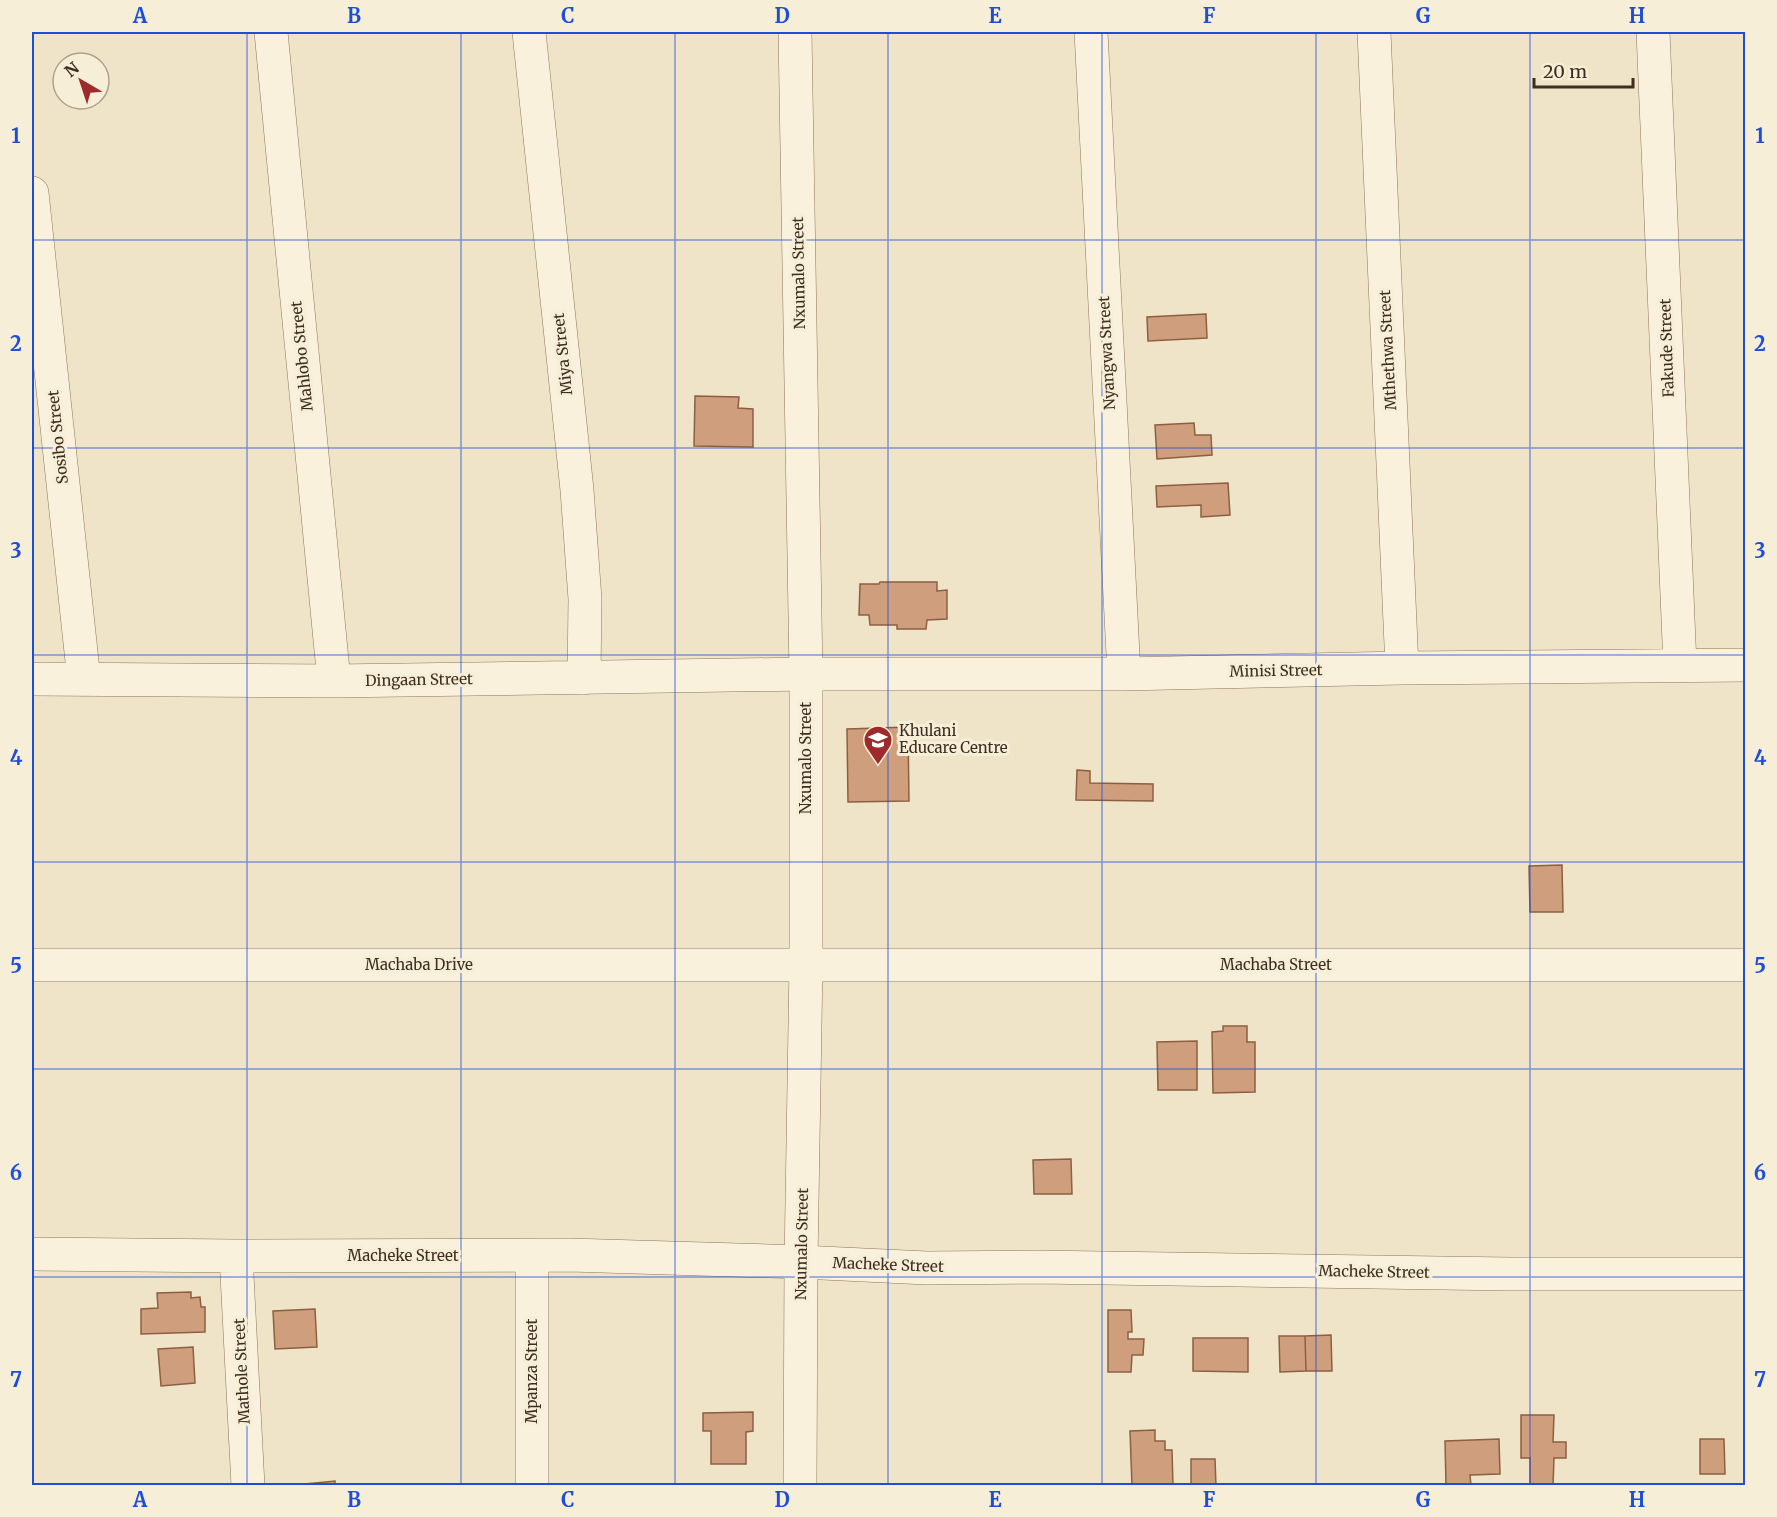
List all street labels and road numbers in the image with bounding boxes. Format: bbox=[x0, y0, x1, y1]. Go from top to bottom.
street label: Nxumalo Street bbox=[788, 216, 809, 329]
street label: Mthethwa Street bbox=[1375, 289, 1400, 411]
street label: Nyangwa Street bbox=[1094, 295, 1119, 411]
street label: Fakude Street bbox=[1655, 298, 1678, 398]
street label: Mahlobo Street bbox=[286, 300, 317, 412]
street label: Miya Street bbox=[549, 312, 576, 396]
street label: Sosibo Street bbox=[43, 389, 72, 485]
street label: Minisi Street bbox=[1229, 660, 1323, 681]
street label: Dingaan Street bbox=[365, 669, 473, 690]
street label: Nxumalo Street bbox=[796, 702, 815, 814]
street label: Machaba Drive bbox=[365, 955, 473, 974]
street label: Machaba Street bbox=[1220, 955, 1332, 974]
street label: Nxumalo Street bbox=[791, 1187, 812, 1300]
street label: Macheke Street bbox=[347, 1246, 459, 1265]
street label: Macheke Street bbox=[832, 1253, 944, 1276]
street label: Macheke Street bbox=[1318, 1261, 1430, 1282]
street label: Mathole Street bbox=[229, 1317, 254, 1424]
street label: Mpanza Street bbox=[522, 1318, 541, 1423]

